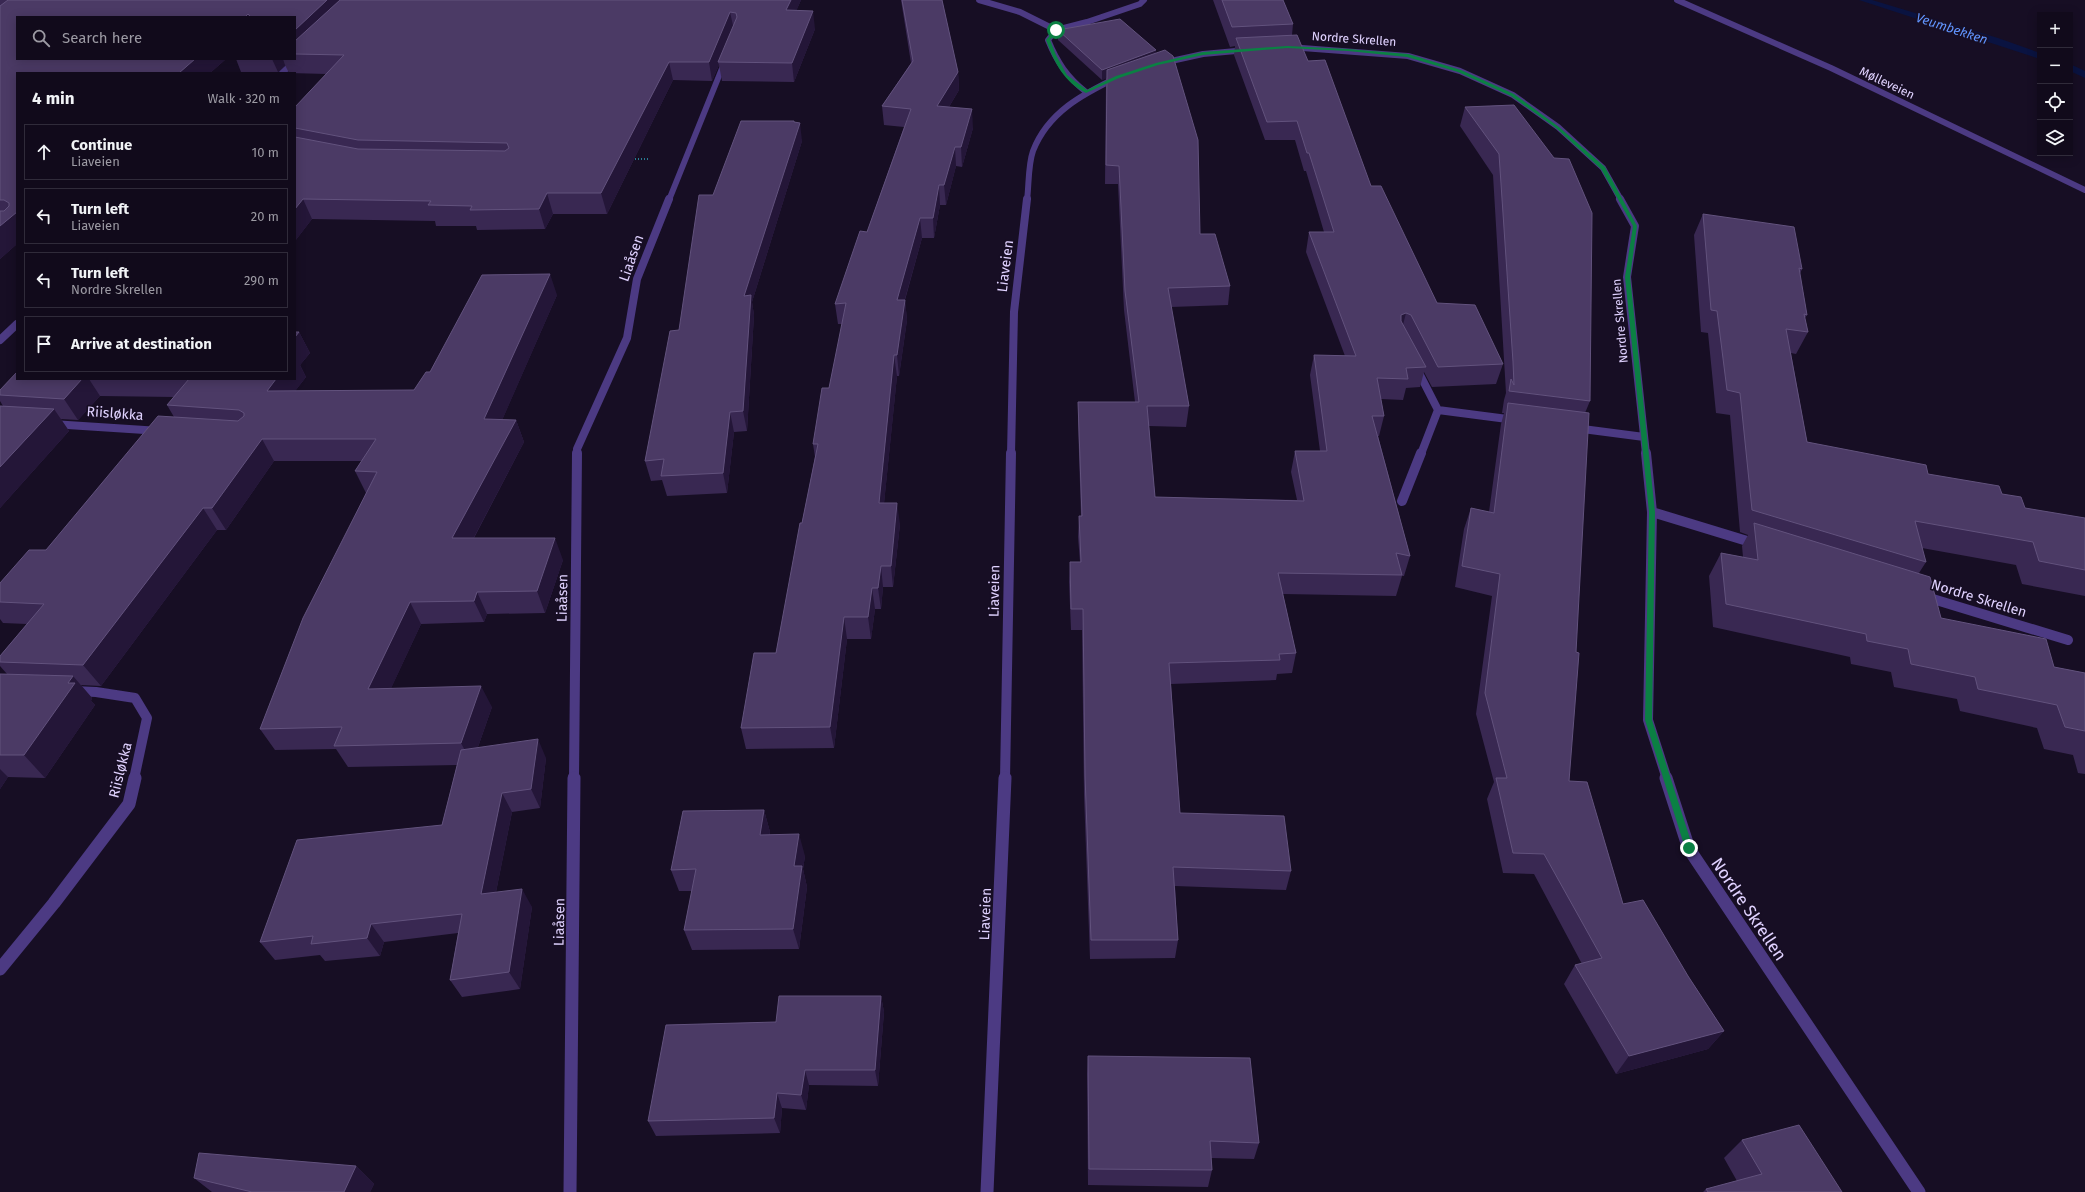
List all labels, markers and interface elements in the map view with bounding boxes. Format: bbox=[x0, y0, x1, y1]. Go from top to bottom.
water label: Veumbekken bbox=[1914, 10, 1990, 47]
map controls bbox=[2037, 12, 2073, 156]
button: + bbox=[2037, 12, 2073, 48]
search box bbox=[16, 16, 296, 60]
route start bbox=[1047, 21, 1065, 39]
icon: search bbox=[30, 27, 52, 49]
text: Search here bbox=[62, 29, 142, 47]
street label: Nordre Skrellen bbox=[1311, 29, 1397, 49]
button: − bbox=[2037, 48, 2073, 84]
street label: Mølleveien bbox=[1857, 64, 1917, 102]
button: locate bbox=[2037, 84, 2073, 120]
text: 4 min bbox=[32, 88, 75, 109]
text: Walk · 320 m bbox=[208, 91, 280, 106]
button: layers bbox=[2037, 120, 2073, 156]
text: Continue bbox=[71, 136, 132, 154]
icon: ahead bbox=[33, 141, 55, 163]
text: 10 m bbox=[252, 145, 279, 160]
text: Liaveien bbox=[71, 154, 120, 169]
text: Turn left bbox=[71, 200, 129, 218]
icon: left bbox=[33, 205, 55, 227]
text: 20 m bbox=[251, 209, 279, 224]
text: Liaveien bbox=[71, 218, 120, 233]
street label: Liaåsen bbox=[616, 233, 647, 284]
street label: Liaveien bbox=[994, 239, 1017, 293]
text: Turn left bbox=[71, 264, 129, 282]
icon: left bbox=[33, 269, 55, 291]
text: 290 m bbox=[244, 273, 279, 288]
street label: Nordre Skrellen bbox=[1609, 278, 1631, 364]
text: Nordre Skrellen bbox=[71, 282, 163, 297]
icon: arrive bbox=[33, 333, 55, 355]
text: Arrive at destination bbox=[71, 335, 212, 353]
street label: Riisløkka bbox=[86, 403, 144, 424]
street label: Liaveien bbox=[986, 565, 1003, 617]
street label: Liaåsen bbox=[554, 574, 571, 622]
street label: Nordre Skrellen bbox=[1929, 576, 2029, 621]
street label: Riisløkka bbox=[105, 740, 136, 800]
route end bbox=[1680, 839, 1698, 857]
street label: Nordre Skrellen bbox=[1706, 854, 1791, 965]
street label: Liaveien bbox=[976, 887, 995, 941]
street label: Liaåsen bbox=[551, 898, 568, 946]

